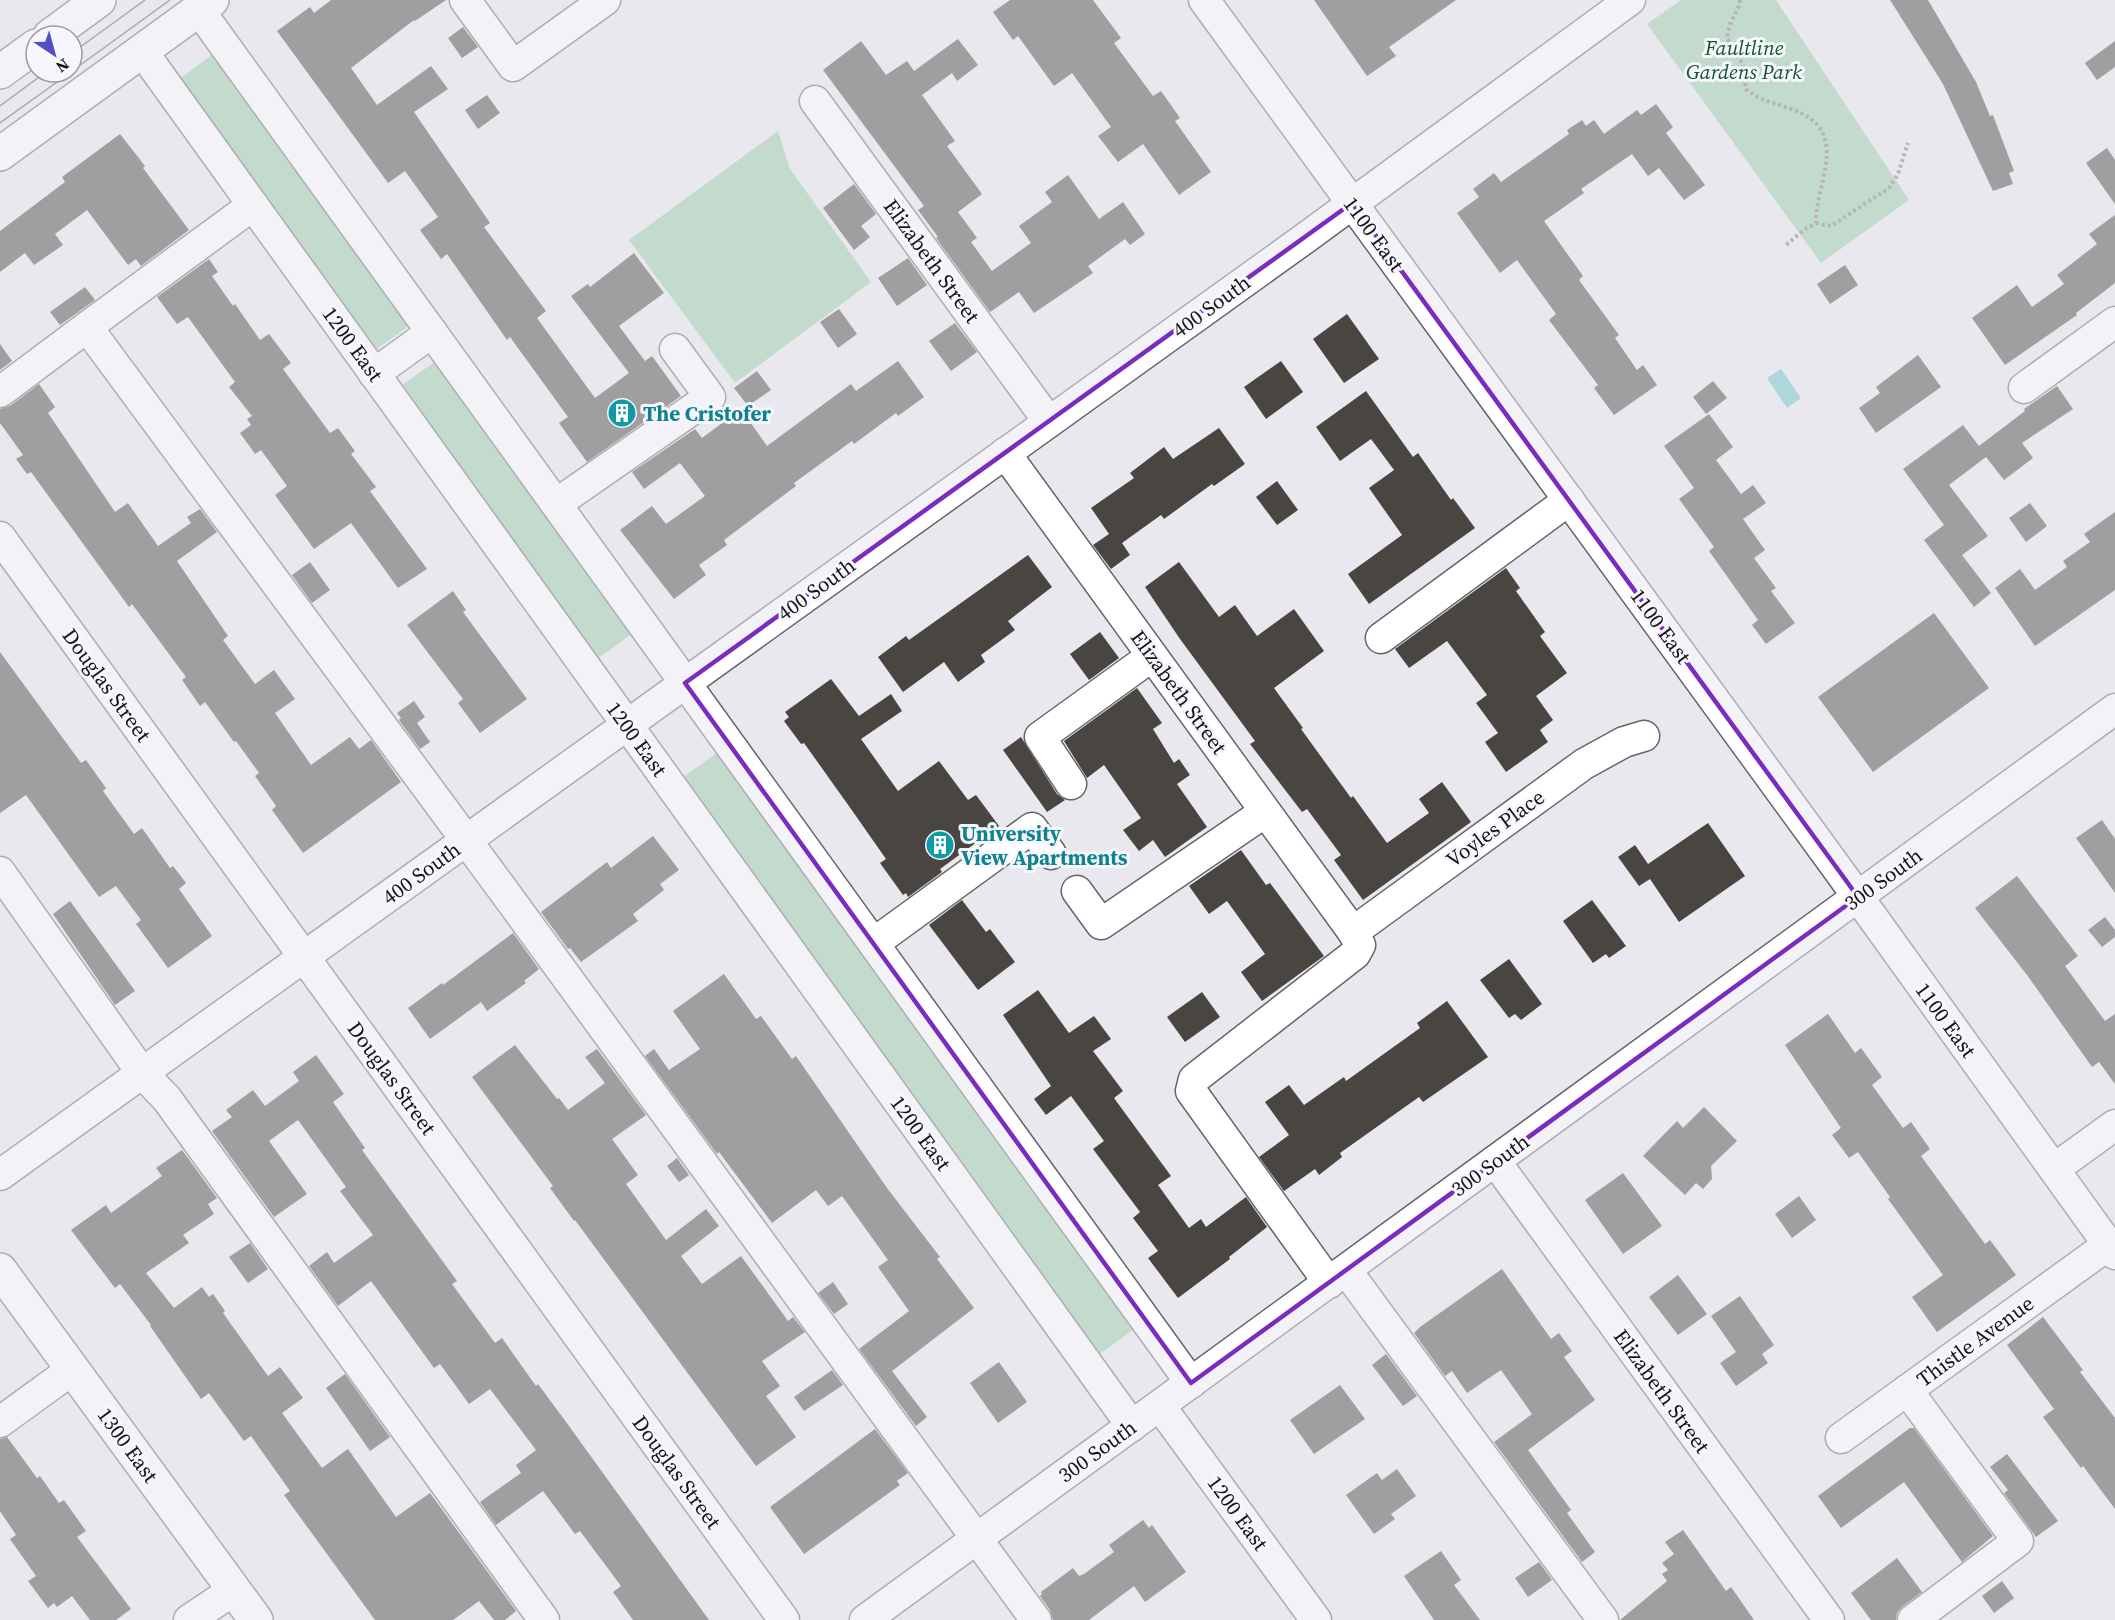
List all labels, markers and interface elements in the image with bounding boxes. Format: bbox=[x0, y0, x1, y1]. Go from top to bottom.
north arrow bbox=[24, 24, 84, 84]
park label: Faultline Gardens Park bbox=[1686, 33, 1802, 86]
text: N bbox=[51, 54, 74, 79]
street label: 1100 East bbox=[1337, 191, 1411, 278]
street label: Elizabeth Street bbox=[877, 193, 987, 329]
street label: 400 South bbox=[1166, 268, 1256, 344]
street label: 1200 East bbox=[316, 301, 390, 388]
building icon: The Cristofer bbox=[606, 397, 638, 429]
place label: The Cristofer bbox=[643, 399, 771, 428]
street label: 400 South bbox=[771, 551, 861, 627]
street label: 1100 East bbox=[1624, 583, 1698, 670]
street label: Douglas Street bbox=[56, 622, 158, 748]
street label: Elizabeth Street bbox=[1124, 624, 1234, 760]
street label: 1200 East bbox=[600, 696, 674, 783]
street label: Voyles Place bbox=[1440, 782, 1550, 874]
place label: University View Apartments bbox=[961, 819, 1128, 872]
building icon: University View Apartments bbox=[924, 829, 956, 861]
street label: 400 South bbox=[376, 835, 466, 911]
street label: 300 South bbox=[1838, 841, 1928, 917]
street label: 1100 East bbox=[1909, 977, 1983, 1064]
street label: Douglas Street bbox=[341, 1015, 443, 1141]
street label: 1200 East bbox=[884, 1090, 958, 1177]
street label: 300 South bbox=[1445, 1127, 1535, 1203]
street label: Thistle Avenue bbox=[1911, 1289, 2039, 1393]
street label: Elizabeth Street bbox=[1607, 1323, 1717, 1459]
street label: 1300 East bbox=[91, 1402, 165, 1489]
street label: Douglas Street bbox=[626, 1409, 728, 1535]
street label: 300 South bbox=[1052, 1413, 1142, 1489]
street label: 1200 East bbox=[1201, 1470, 1275, 1557]

